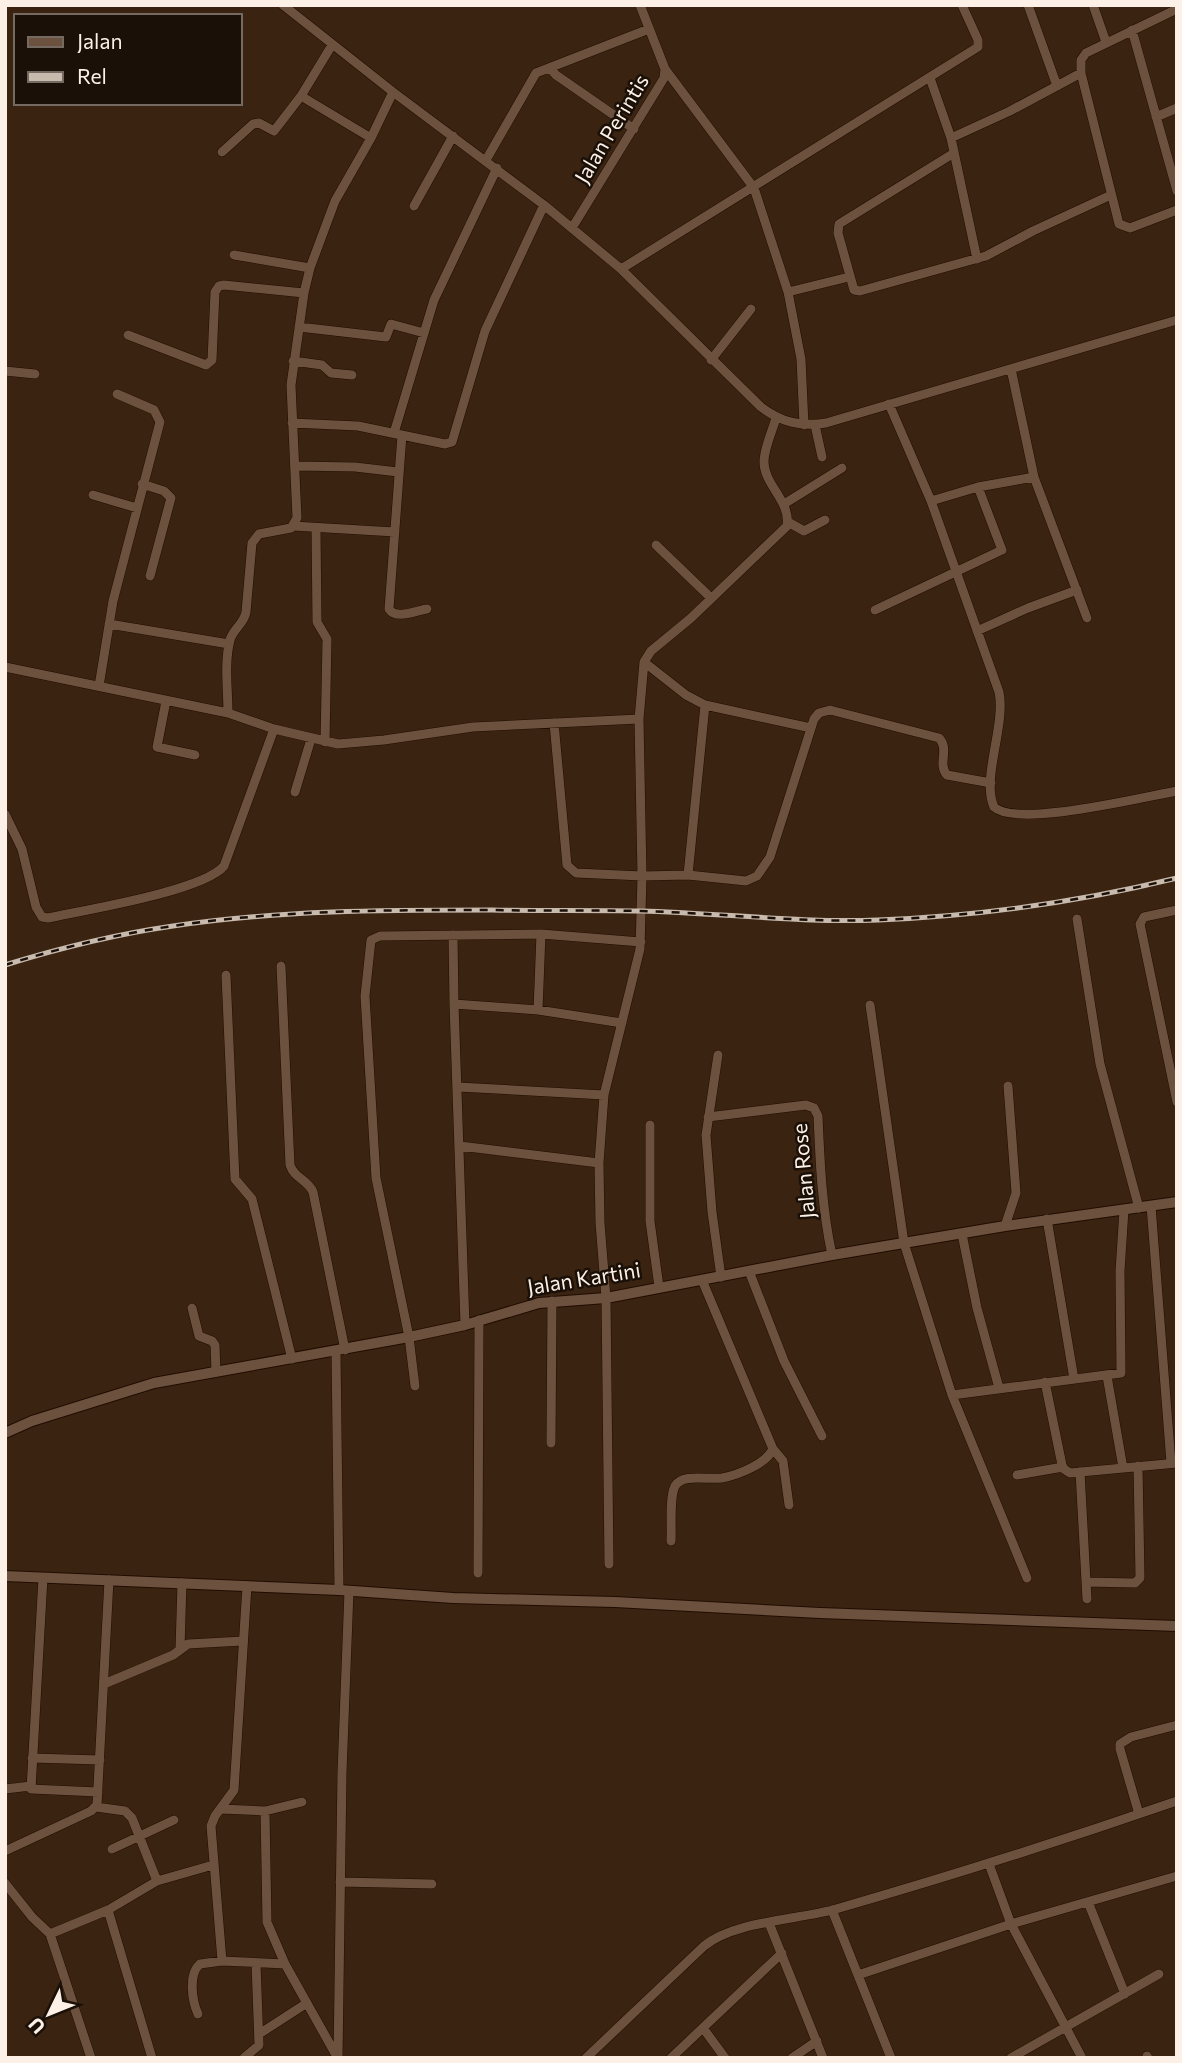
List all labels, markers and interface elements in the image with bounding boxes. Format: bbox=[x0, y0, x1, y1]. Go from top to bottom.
legend bbox=[14, 14, 242, 105]
text: Jalan bbox=[77, 28, 122, 53]
text: Rel bbox=[77, 63, 107, 88]
street label: Jalan Perintis bbox=[568, 69, 653, 187]
street label: Jalan Rose bbox=[786, 1122, 819, 1220]
street label: Jalan Kartini bbox=[525, 1256, 642, 1299]
north arrow bbox=[14, 1979, 84, 2049]
text: U bbox=[23, 2013, 49, 2039]

